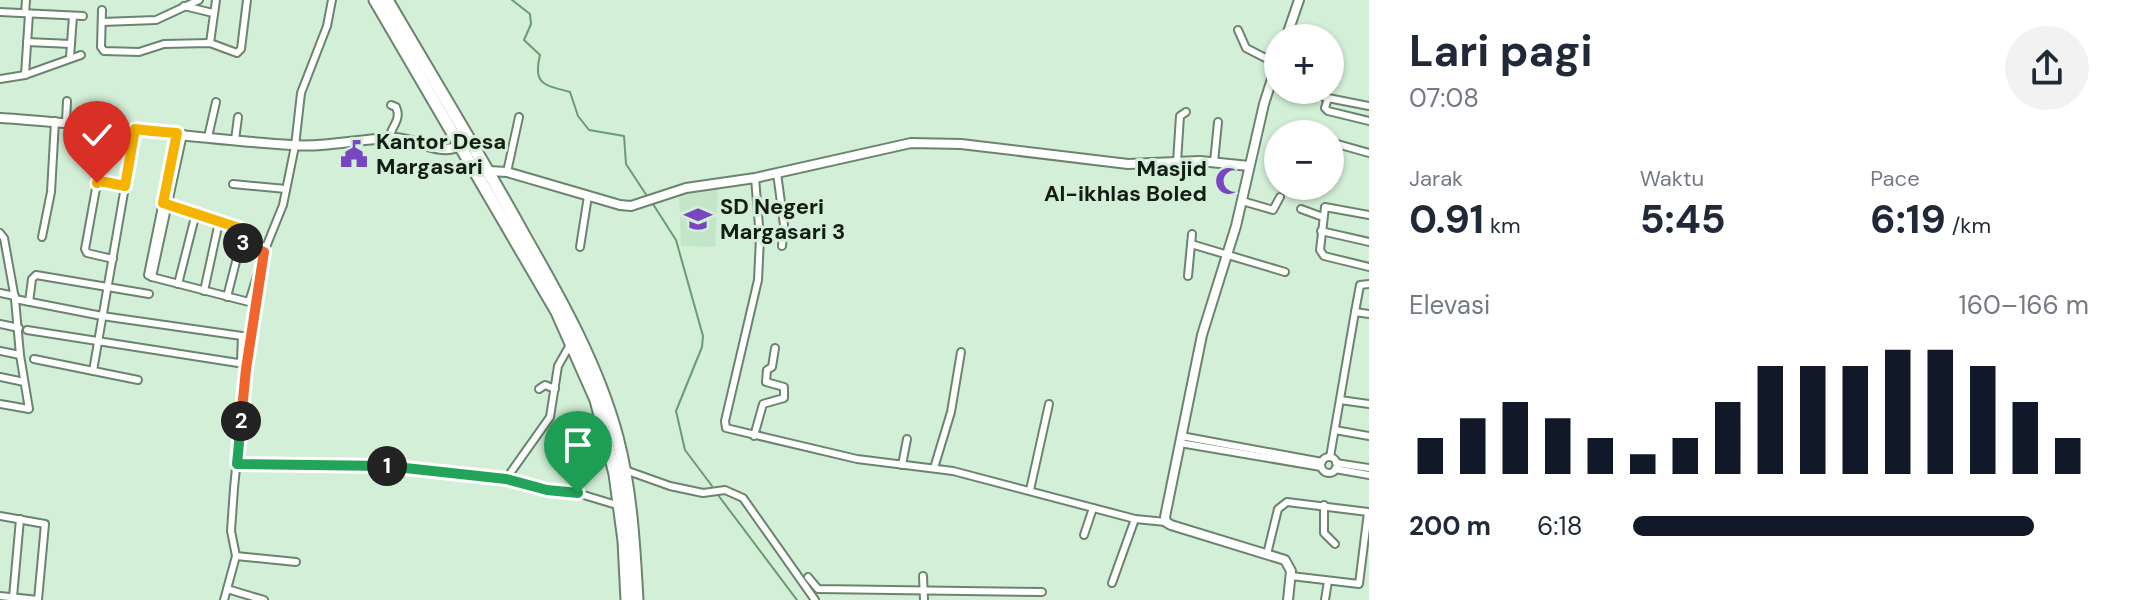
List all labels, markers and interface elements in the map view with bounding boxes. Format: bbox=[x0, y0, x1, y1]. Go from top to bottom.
text: Lari pagi bbox=[1409, 22, 1593, 80]
map controls bbox=[1264, 24, 1344, 200]
button: + bbox=[1264, 24, 1344, 104]
button: share bbox=[2005, 26, 2089, 110]
text: 07:08 bbox=[1409, 81, 1479, 115]
pin bbox=[63, 101, 131, 183]
icon: check bbox=[75, 113, 119, 157]
button: − bbox=[1264, 120, 1344, 200]
place label: Kantor Desa Margasari bbox=[376, 127, 506, 181]
public building icon: Kantor Desa Margasari bbox=[339, 139, 369, 169]
place label: Masjid Al-ikhlas Boled bbox=[1044, 154, 1207, 208]
text: Jarak bbox=[1409, 164, 1463, 193]
text: Waktu bbox=[1640, 164, 1704, 193]
text: Pace bbox=[1870, 164, 1920, 193]
mosque icon: Masjid Al-ikhlas Boled bbox=[1214, 166, 1244, 196]
place label: SD Negeri Margasari 3 bbox=[720, 192, 845, 246]
text: 0.91 bbox=[1409, 193, 1484, 245]
text: 5:45 bbox=[1640, 193, 1726, 245]
text: 6:19 bbox=[1870, 193, 1946, 245]
school or university icon: SD Negeri Margasari 3 bbox=[683, 204, 713, 234]
text: km bbox=[1484, 211, 1521, 240]
text: /km bbox=[1946, 211, 1991, 240]
pin: 3 bbox=[223, 223, 263, 263]
text: 3 bbox=[236, 228, 250, 257]
text: Elevasi bbox=[1409, 288, 1490, 322]
text: 160–166 m bbox=[1959, 288, 2089, 322]
pin: 2 bbox=[221, 401, 261, 441]
text: 2 bbox=[235, 406, 247, 435]
pin bbox=[544, 411, 612, 493]
icon: arrive bbox=[556, 423, 600, 467]
pin: 1 bbox=[367, 446, 407, 486]
text: 1 bbox=[383, 451, 391, 480]
text: 200 m bbox=[1409, 509, 1491, 543]
text: 6:18 bbox=[1537, 509, 1583, 543]

